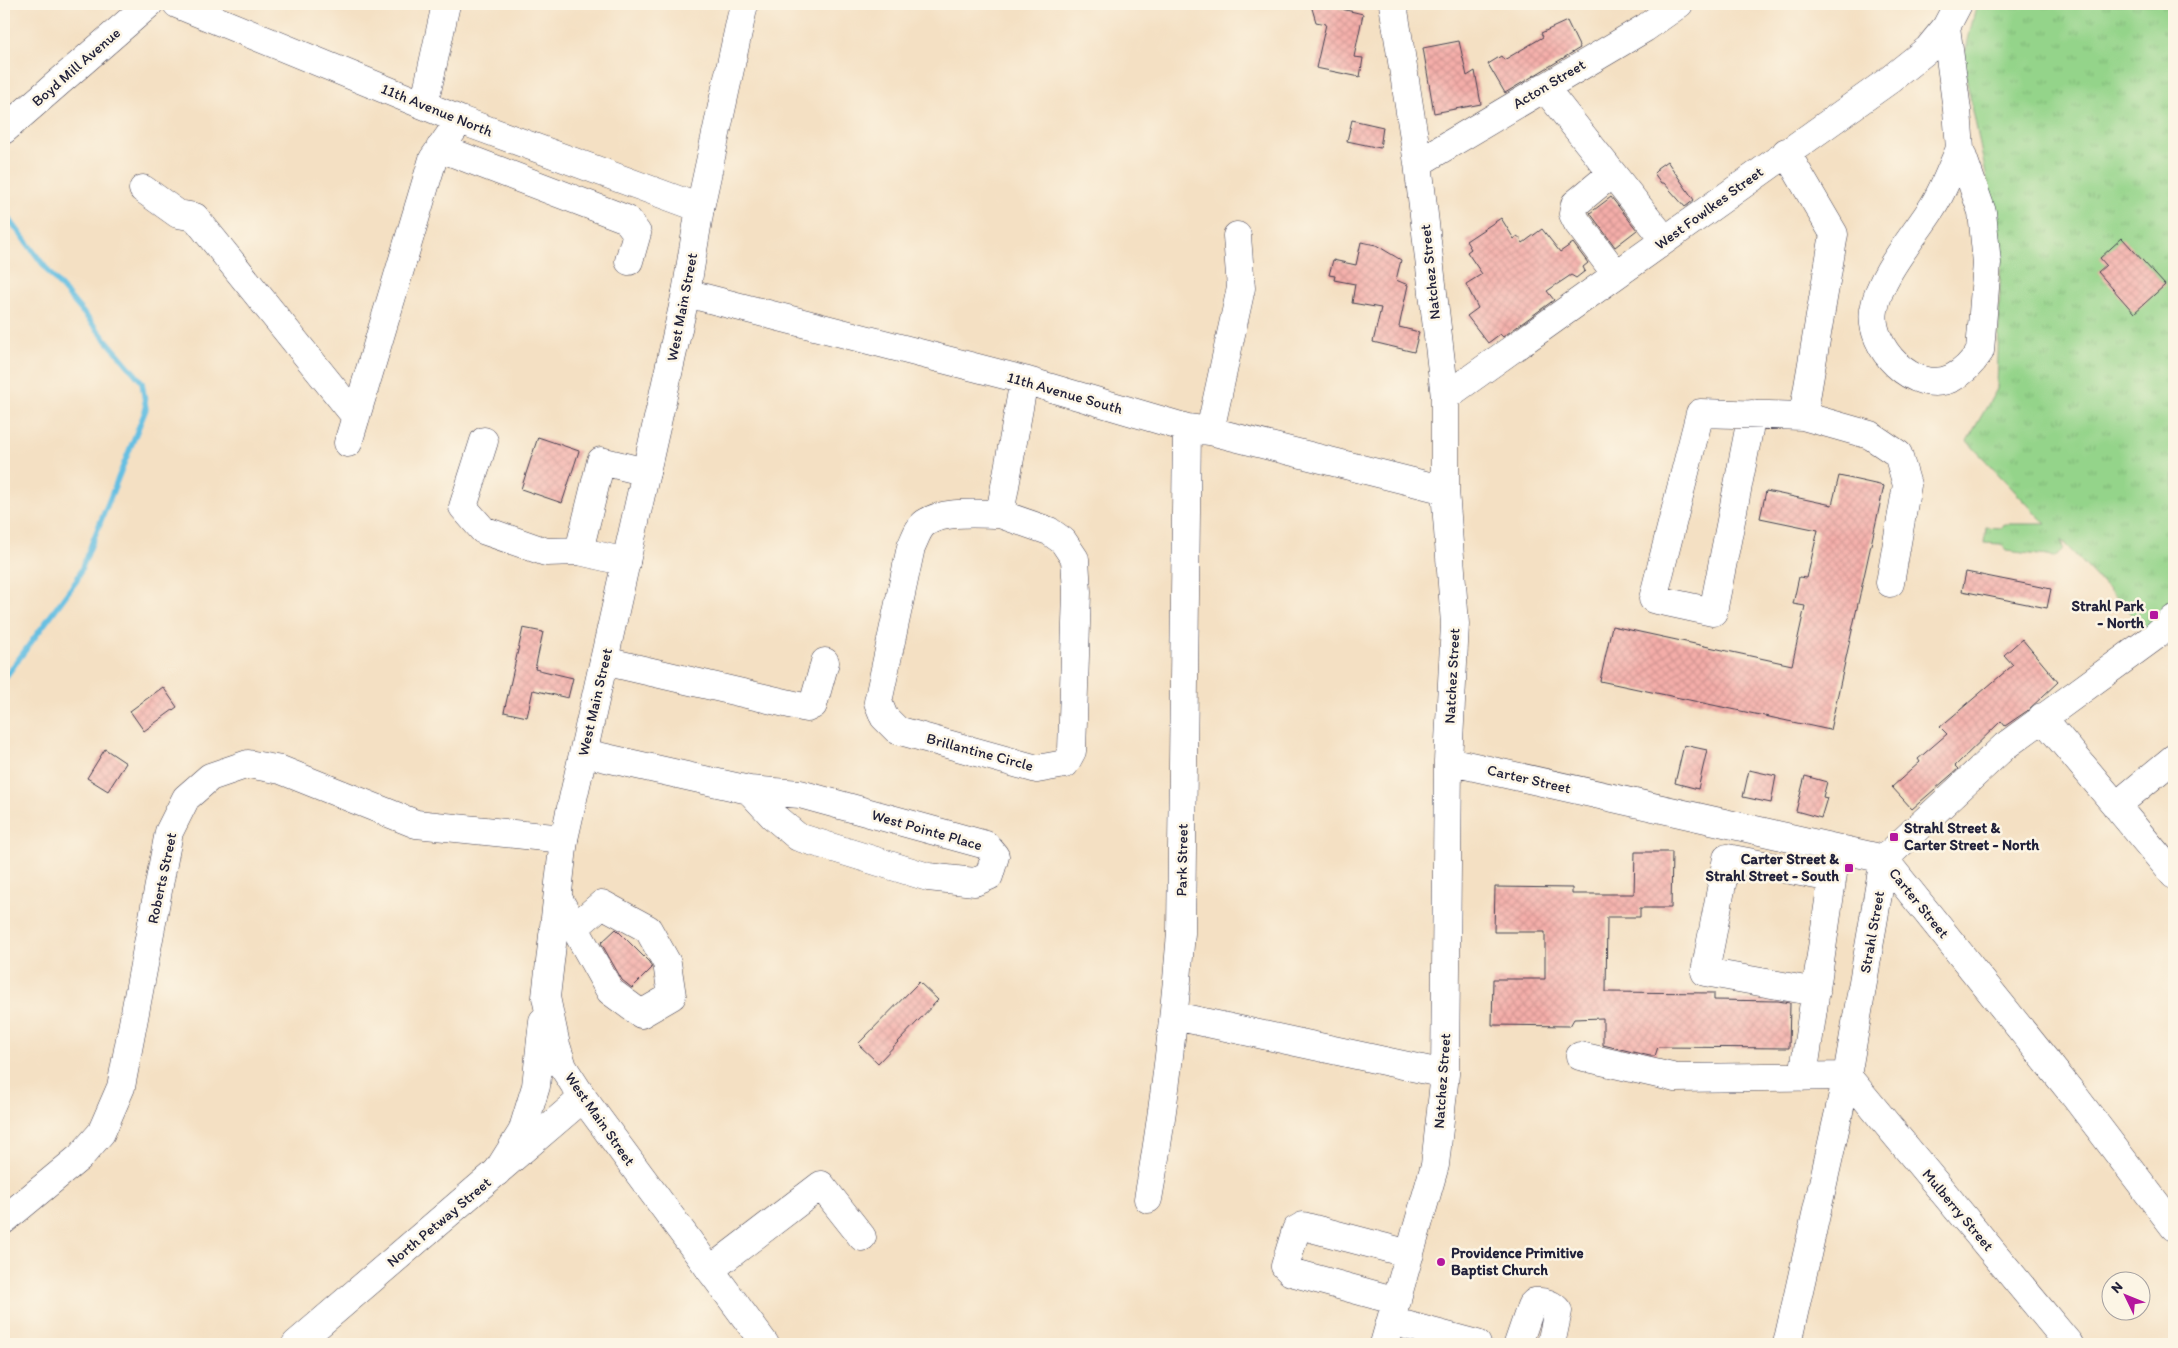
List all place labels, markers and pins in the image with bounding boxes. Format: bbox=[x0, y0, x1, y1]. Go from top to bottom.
place label: Strahl Park - North bbox=[2072, 597, 2145, 632]
marker: Strahl Park - North bbox=[2148, 609, 2160, 621]
place label: Strahl Street & Carter Street - North bbox=[1904, 819, 2040, 854]
marker: Strahl Street & Carter Street - North bbox=[1888, 831, 1900, 843]
place label: Carter Street & Strahl Street - South bbox=[1706, 850, 1839, 885]
marker: Carter Street & Strahl Street - South bbox=[1843, 862, 1855, 874]
place label: Providence Primitive Baptist Church bbox=[1451, 1244, 1584, 1280]
marker: Providence Primitive Baptist Church bbox=[1435, 1256, 1447, 1268]

